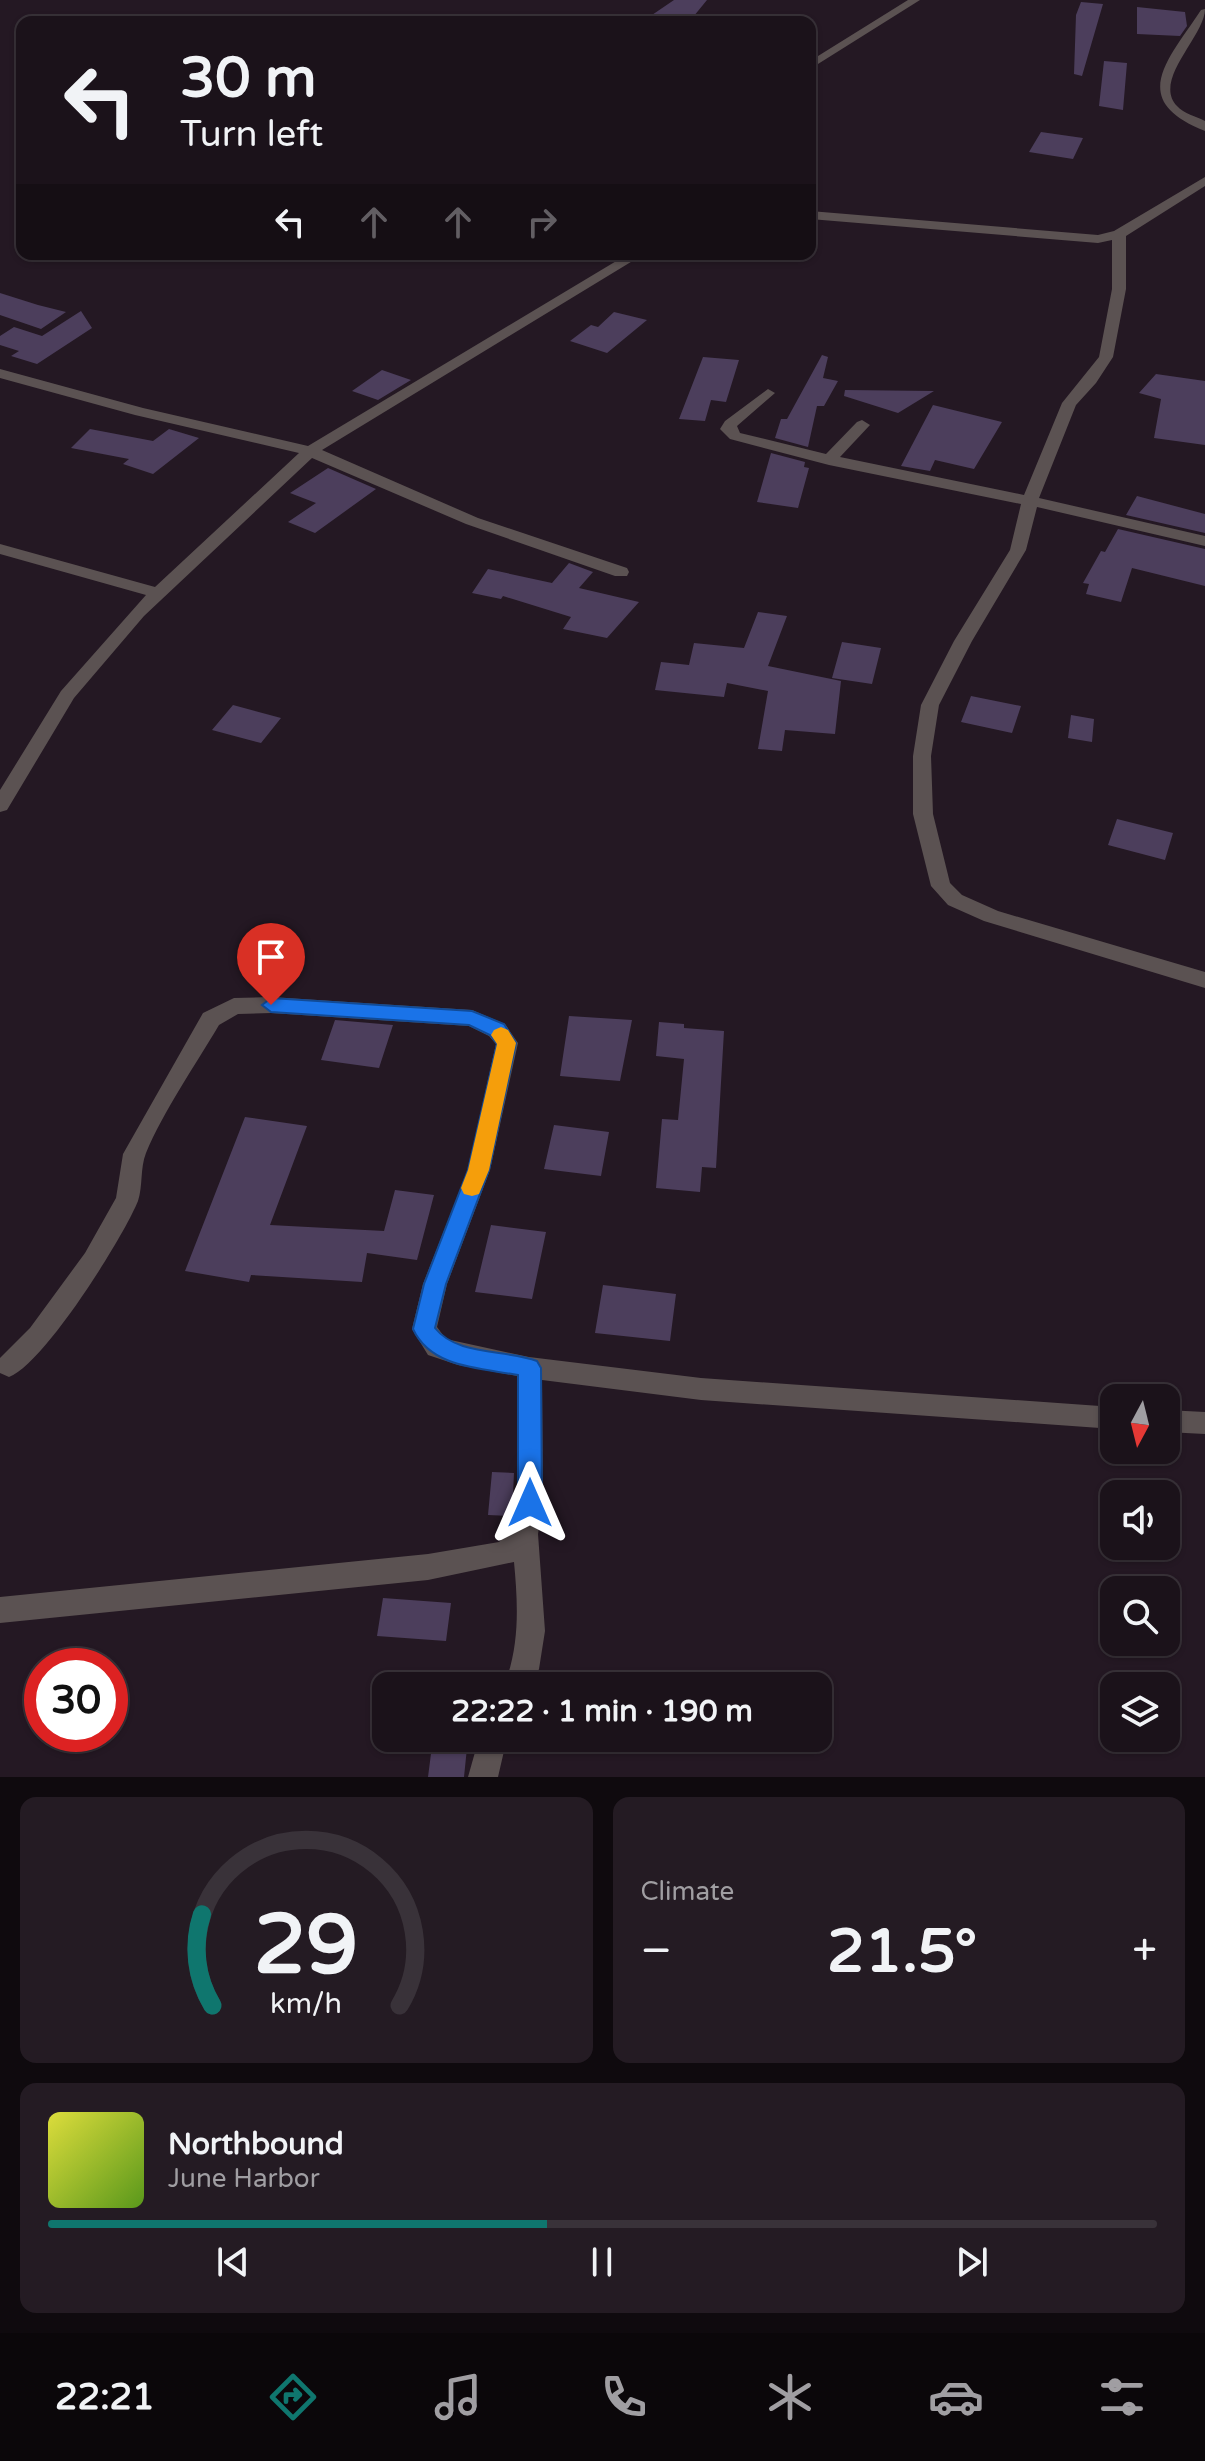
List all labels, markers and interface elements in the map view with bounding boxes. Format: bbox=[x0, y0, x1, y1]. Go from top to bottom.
text: 30 m bbox=[180, 45, 316, 112]
icon: left bbox=[48, 48, 152, 152]
text: Turn left bbox=[180, 113, 323, 156]
icon: left bbox=[268, 200, 312, 244]
icon: ahead bbox=[352, 200, 396, 244]
icon: ahead bbox=[436, 200, 480, 244]
icon: right bbox=[520, 200, 564, 244]
pin bbox=[237, 923, 305, 1005]
icon: arrive bbox=[249, 935, 293, 979]
north arrow bbox=[1100, 1384, 1180, 1464]
map controls bbox=[1100, 1384, 1180, 1752]
position arrow bbox=[488, 1461, 572, 1545]
button: sound bbox=[1100, 1480, 1180, 1560]
button: search bbox=[1100, 1576, 1180, 1656]
speed limit sign: 30 bbox=[24, 1648, 128, 1752]
button: layers bbox=[1100, 1672, 1180, 1752]
text: 22:22 · 1 min · 190 m bbox=[451, 1693, 753, 1730]
text: Climate bbox=[641, 1876, 734, 1907]
text: 29 bbox=[254, 1896, 358, 1996]
text: 21.5° bbox=[827, 1916, 977, 1988]
text: − bbox=[641, 1925, 672, 1978]
text: + bbox=[1132, 1925, 1157, 1978]
text: km/h bbox=[270, 1987, 342, 2021]
text: Northbound bbox=[168, 2126, 344, 2163]
text: June Harbor bbox=[168, 2163, 320, 2194]
icon: previous bbox=[211, 2240, 255, 2284]
icon: pause bbox=[580, 2240, 624, 2284]
icon: next bbox=[950, 2240, 994, 2284]
icon: directions bbox=[265, 2369, 321, 2425]
icon: music bbox=[430, 2369, 486, 2425]
icon: phone bbox=[596, 2369, 652, 2425]
icon: climate bbox=[762, 2369, 818, 2425]
icon: car bbox=[928, 2369, 984, 2425]
icon: filters bbox=[1094, 2369, 1150, 2425]
text: 22:21 bbox=[55, 2376, 155, 2419]

